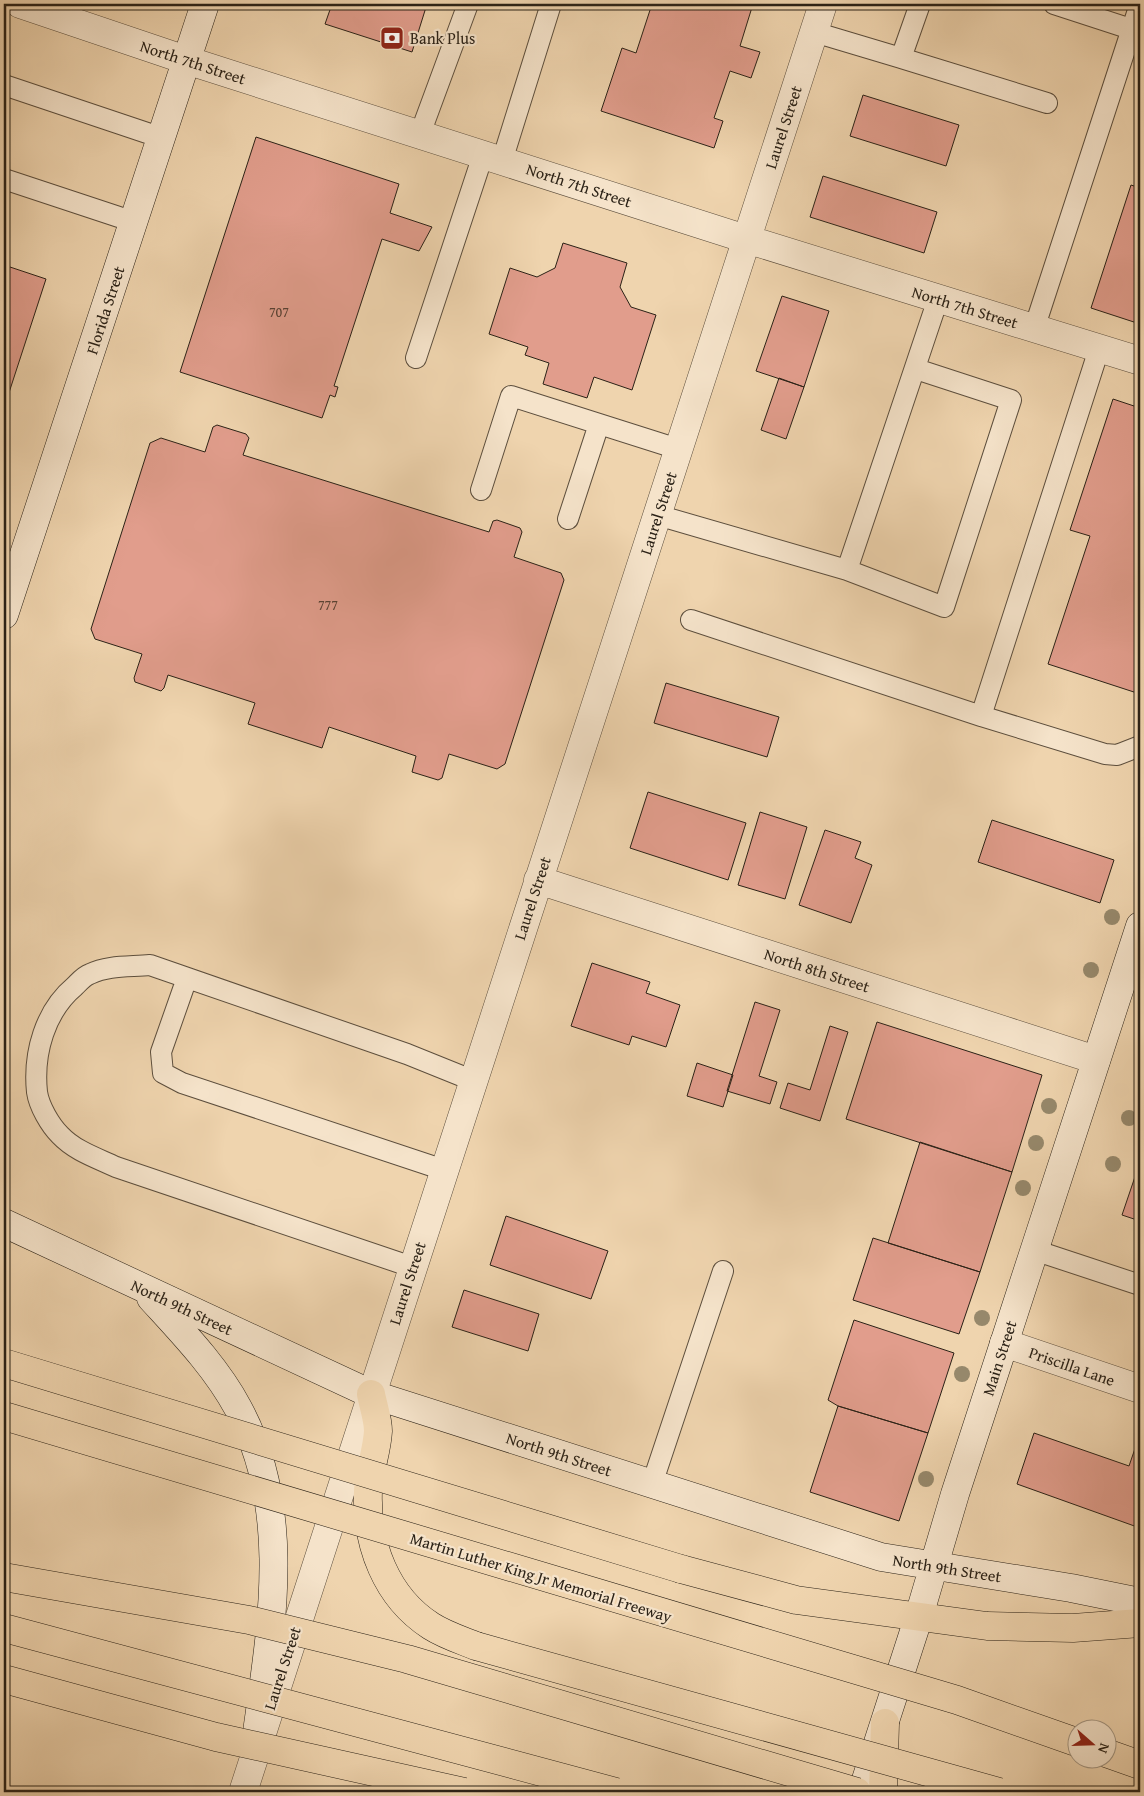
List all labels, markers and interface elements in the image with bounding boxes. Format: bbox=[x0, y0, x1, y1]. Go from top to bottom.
bank icon: Bank Plus bbox=[379, 25, 405, 51]
place label: Bank Plus bbox=[410, 26, 475, 50]
street label: North 7th Street bbox=[137, 34, 249, 90]
street label: Laurel Street bbox=[758, 82, 808, 172]
street label: North 7th Street bbox=[523, 157, 635, 213]
street label: Florida Street bbox=[79, 262, 131, 357]
street label: North 7th Street bbox=[909, 279, 1021, 335]
house number: 707 bbox=[269, 302, 289, 322]
street label: Laurel Street bbox=[633, 468, 683, 558]
house number: 777 bbox=[318, 595, 338, 615]
street label: Laurel Street bbox=[507, 853, 557, 943]
street label: North 8th Street bbox=[761, 942, 873, 998]
street label: Laurel Street bbox=[382, 1238, 432, 1328]
street label: North 9th Street bbox=[127, 1273, 237, 1341]
street label: Main Street bbox=[976, 1317, 1023, 1399]
street label: Priscilla Lane bbox=[1026, 1340, 1118, 1392]
street label: North 9th Street bbox=[503, 1426, 615, 1482]
street label: Martin Luther King Jr Memorial Freeway bbox=[407, 1526, 675, 1628]
street label: North 9th Street bbox=[891, 1548, 1003, 1588]
street label: Laurel Street bbox=[257, 1623, 307, 1713]
north arrow bbox=[1066, 1718, 1116, 1768]
text: N bbox=[1093, 1741, 1115, 1757]

